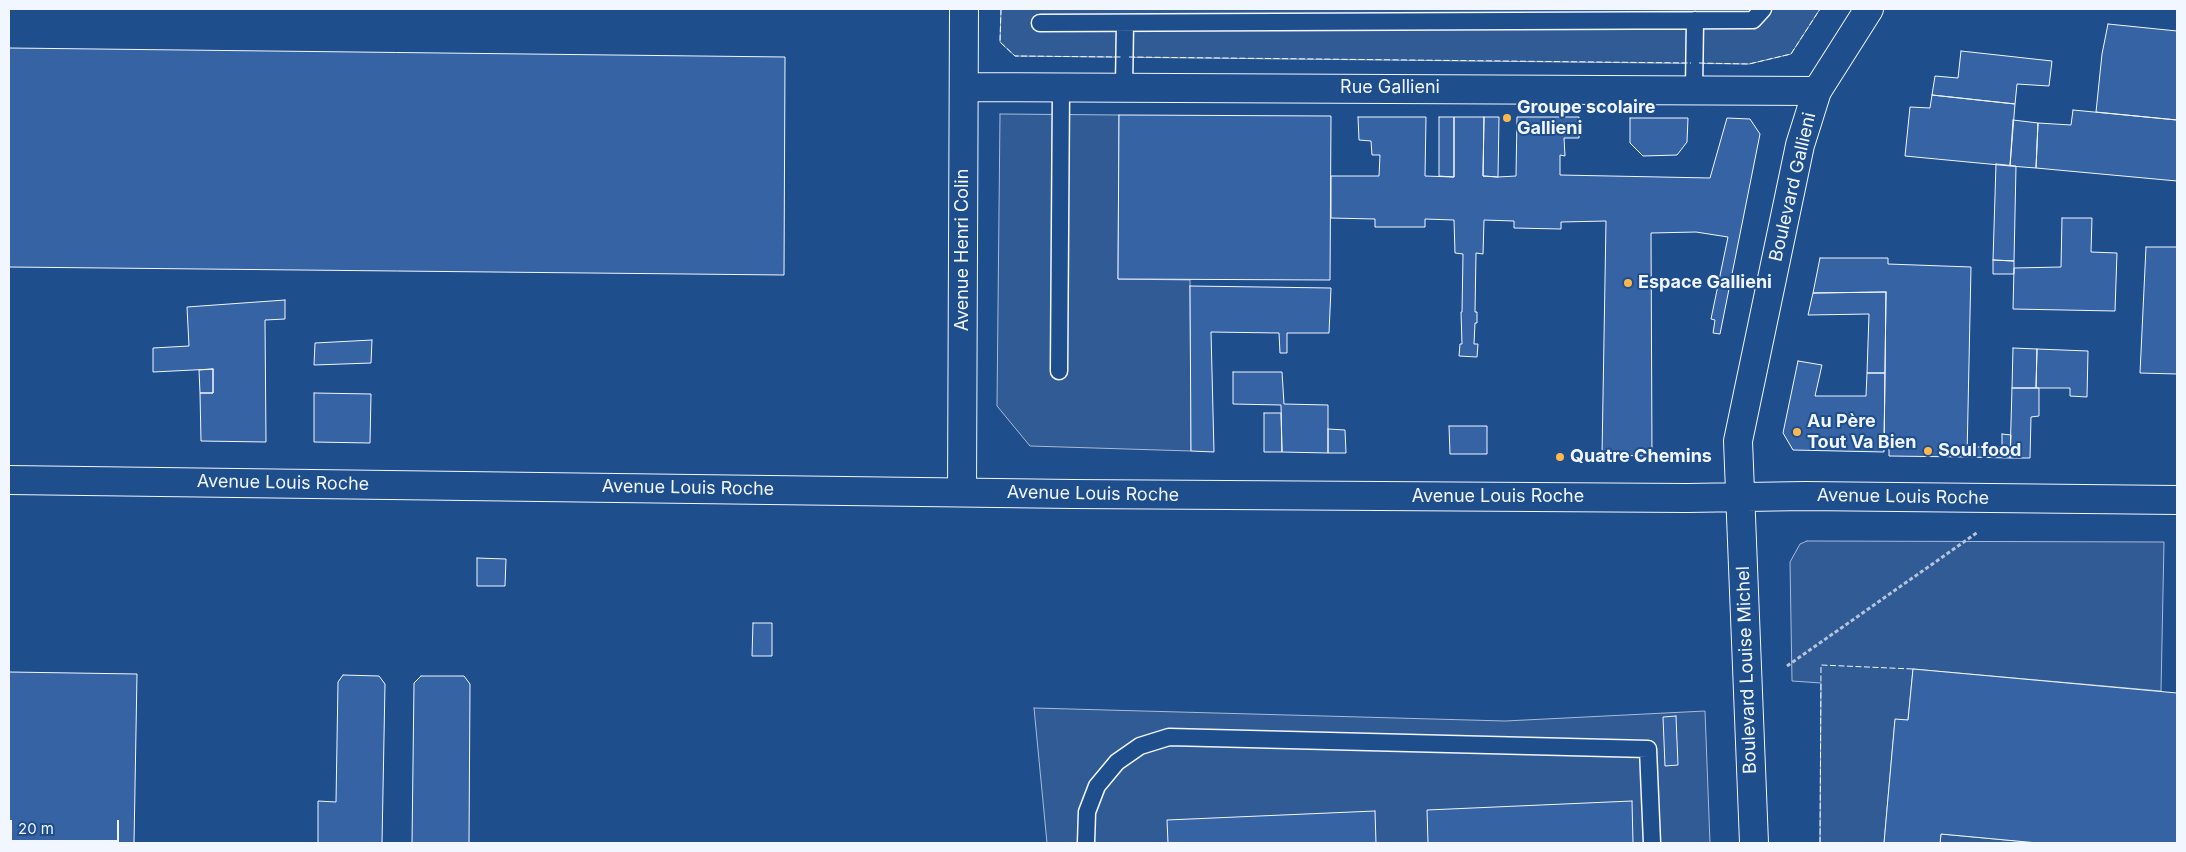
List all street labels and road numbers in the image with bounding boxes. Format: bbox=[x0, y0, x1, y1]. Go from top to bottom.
street label: Rue Gallieni bbox=[1340, 77, 1440, 99]
street label: Boulevard Gallieni bbox=[1765, 110, 1821, 264]
street label: Avenue Henri Colin bbox=[952, 169, 974, 331]
street label: Avenue Louis Roche bbox=[197, 471, 369, 495]
street label: Avenue Louis Roche bbox=[602, 476, 774, 500]
street label: Avenue Louis Roche bbox=[1007, 482, 1179, 506]
street label: Avenue Louis Roche bbox=[1817, 485, 1989, 509]
street label: Avenue Louis Roche bbox=[1412, 486, 1584, 508]
street label: Boulevard Louise Michel bbox=[1733, 566, 1761, 774]

